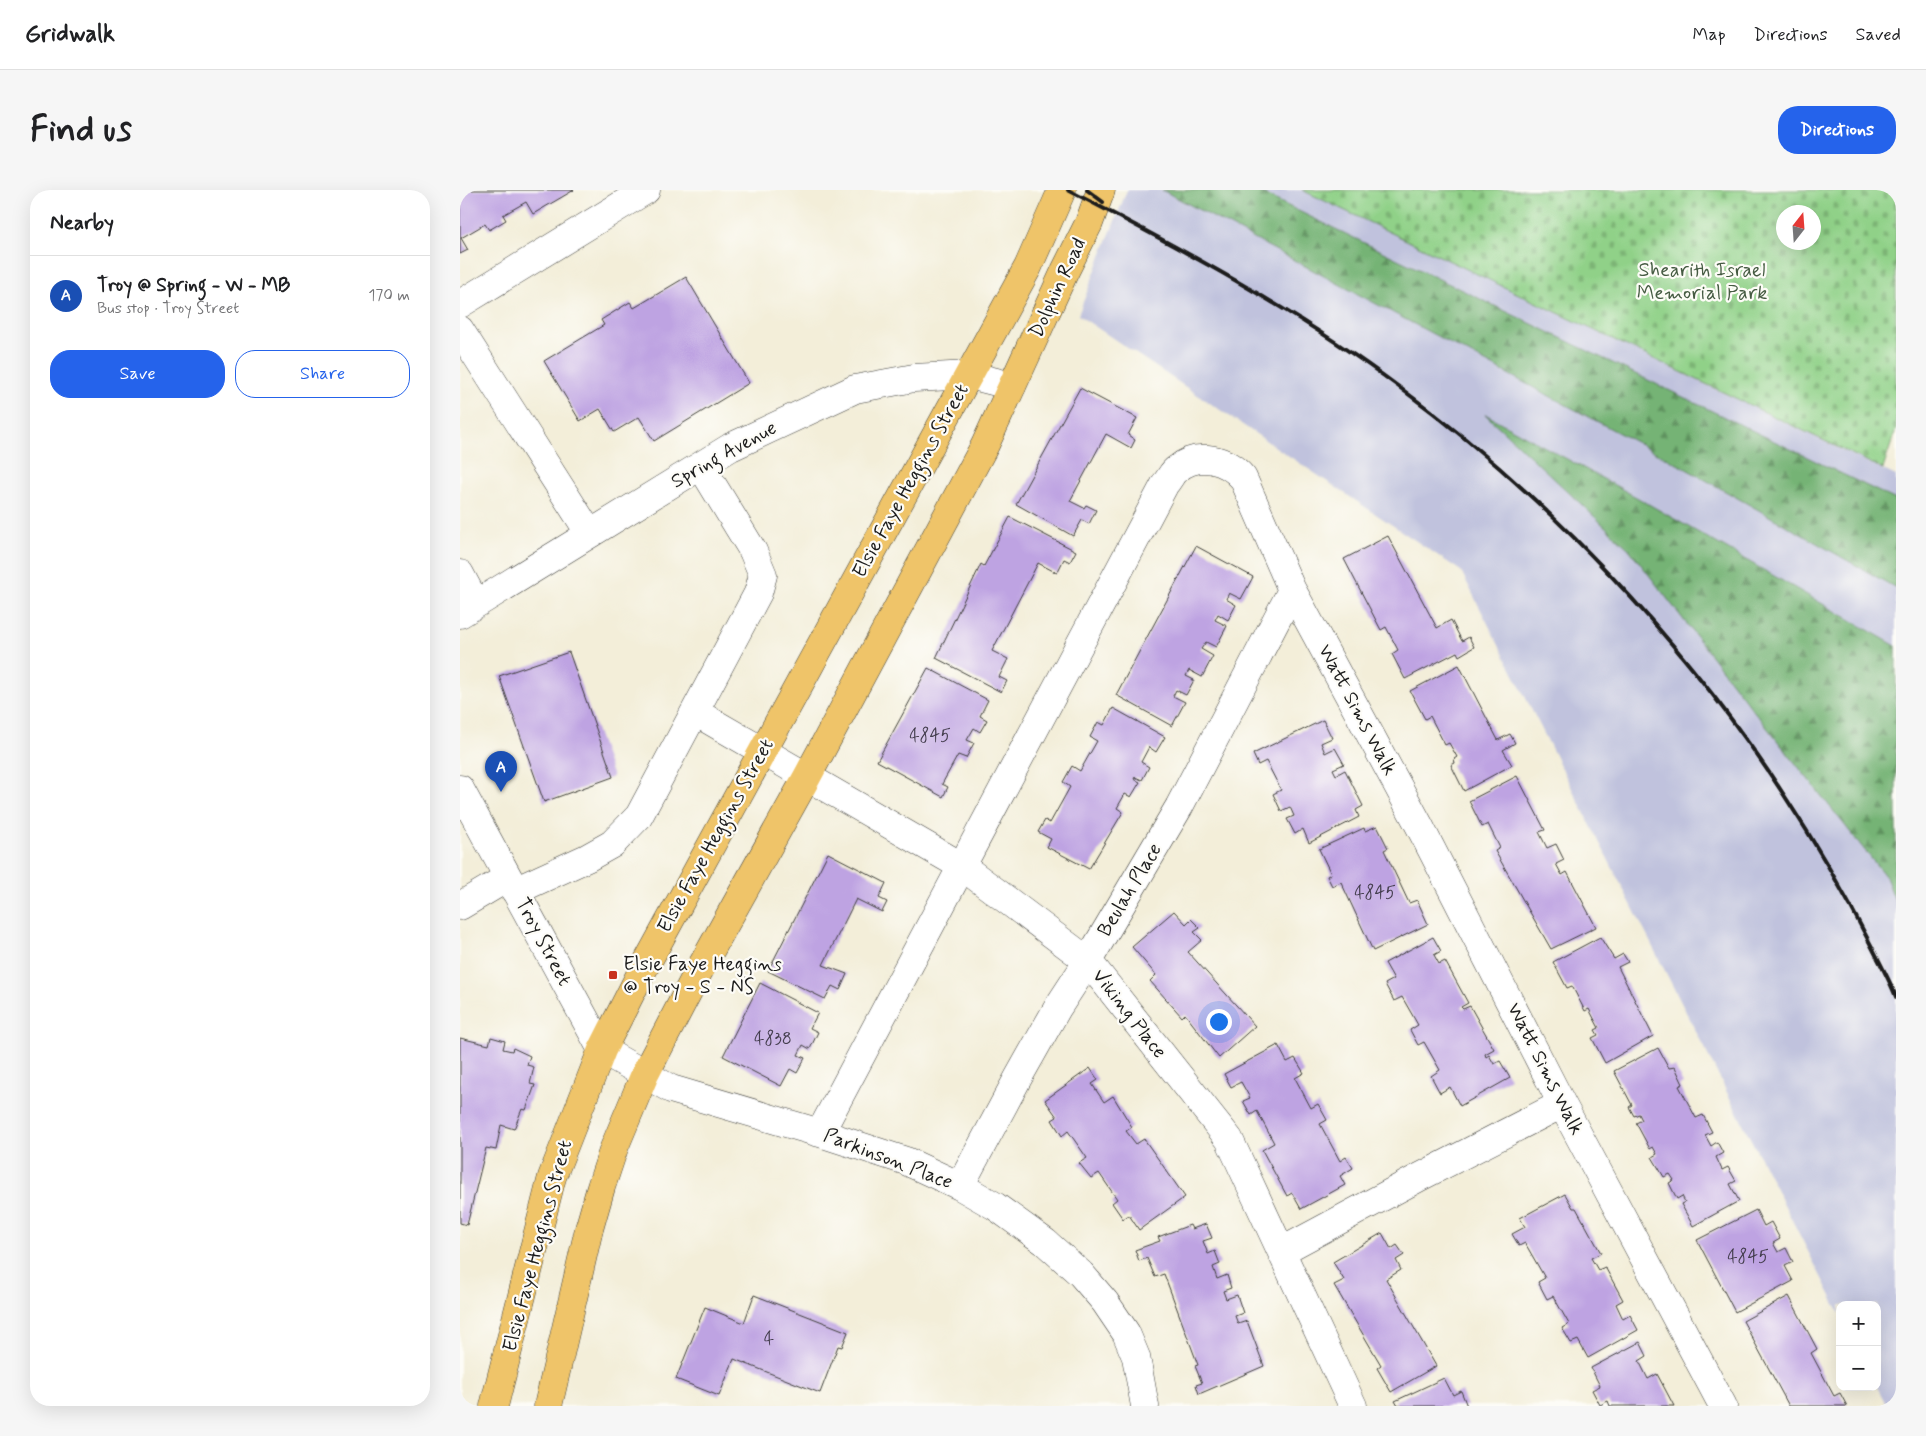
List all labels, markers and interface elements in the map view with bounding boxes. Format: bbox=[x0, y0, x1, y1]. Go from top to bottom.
text: Gridwalk bbox=[25, 19, 115, 50]
text: Map bbox=[1693, 23, 1726, 47]
text: Directions bbox=[1754, 23, 1828, 47]
text: Saved bbox=[1856, 23, 1901, 47]
button: Directions bbox=[1778, 106, 1896, 154]
text: Find us bbox=[30, 107, 132, 153]
north arrow bbox=[1776, 205, 1821, 250]
text: Nearby bbox=[50, 209, 114, 237]
street label: Dolphin Road bbox=[1023, 234, 1093, 342]
park label: Shearith Israel Memorial Park bbox=[1637, 257, 1767, 307]
text: Troy @ Spring - W - MB bbox=[97, 273, 290, 298]
text: A bbox=[61, 285, 71, 306]
text: 170 m bbox=[368, 285, 410, 306]
text: Bus stop · Troy Street bbox=[97, 298, 239, 319]
button: Save bbox=[50, 350, 225, 398]
button: Share bbox=[235, 350, 410, 398]
street label: Elsie Faye Heggins Street bbox=[846, 379, 977, 584]
street label: Spring Avenue bbox=[666, 415, 783, 497]
street label: Watt Sims Walk bbox=[1311, 640, 1403, 780]
house number: 4845 bbox=[909, 724, 951, 748]
street label: Elsie Faye Heggins Street bbox=[651, 734, 782, 939]
pin: A bbox=[485, 751, 517, 792]
street label: Beulah Place bbox=[1091, 838, 1169, 942]
house number: 4845 bbox=[1354, 881, 1396, 905]
street label: Troy Street bbox=[509, 893, 577, 991]
place label: Elsie Faye Heggins @ Troy - S - NS bbox=[623, 951, 782, 1001]
street label: Viking Place bbox=[1086, 964, 1172, 1064]
marker: Elsie Faye Heggins @ Troy - S - NS bbox=[607, 969, 619, 981]
street label: Watt Sims Walk bbox=[1500, 998, 1590, 1140]
your location bbox=[1206, 1009, 1232, 1035]
house number: 4838 bbox=[754, 1027, 792, 1051]
street label: Parkinson Place bbox=[820, 1122, 956, 1196]
street label: Elsie Faye Heggins Street bbox=[497, 1137, 581, 1355]
house number: 4845 bbox=[1727, 1245, 1769, 1269]
map controls bbox=[1836, 1301, 1881, 1391]
button: + bbox=[1836, 1301, 1881, 1346]
house number: 4 bbox=[764, 1327, 774, 1351]
button: − bbox=[1836, 1346, 1881, 1391]

